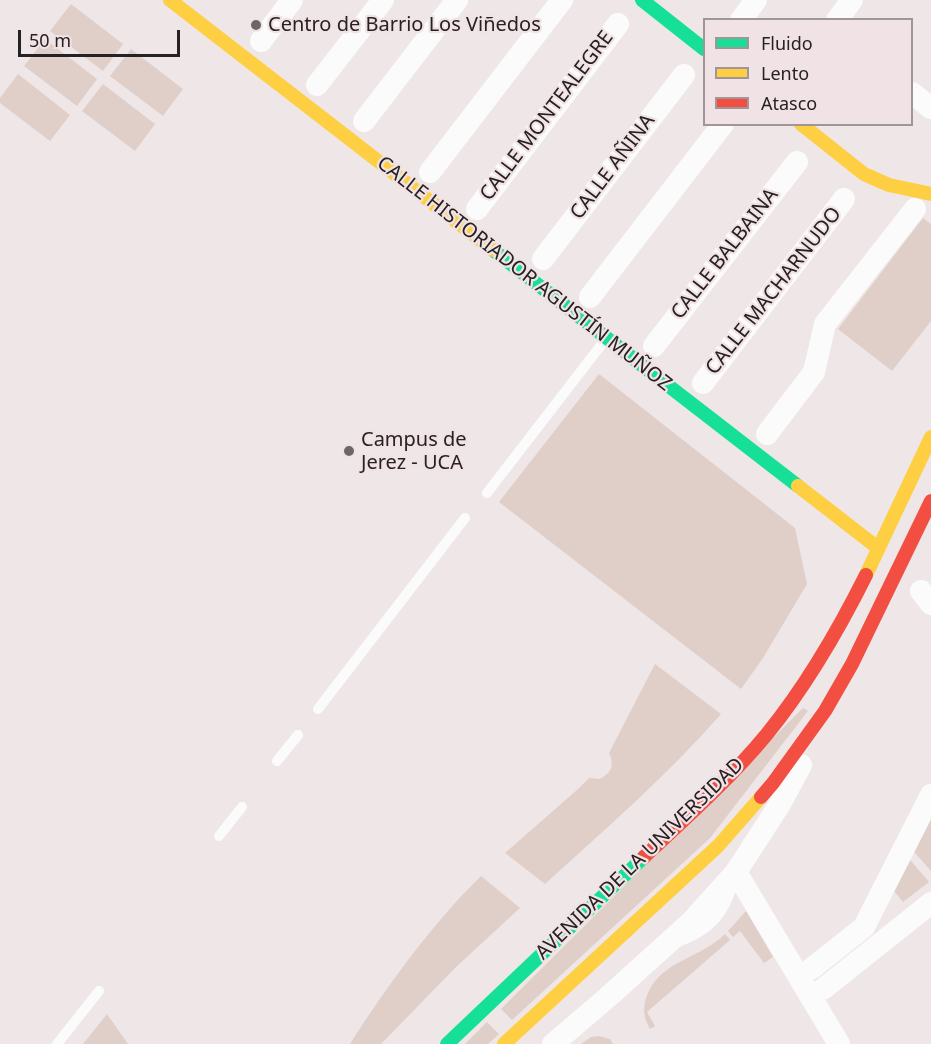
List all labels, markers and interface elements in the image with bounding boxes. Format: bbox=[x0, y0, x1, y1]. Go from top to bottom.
place label: Centro de Barrio Los Viñedos bbox=[268, 13, 541, 37]
scale bar bbox=[21, 18, 183, 56]
marker: Centro de Barrio Los Viñedos bbox=[249, 18, 263, 32]
legend bbox=[703, 18, 913, 126]
street label: CALLE MONTEALEGRE bbox=[475, 26, 619, 206]
text: 50 m bbox=[29, 28, 71, 52]
text: Fluido bbox=[761, 31, 813, 55]
text: Lento bbox=[761, 61, 809, 85]
text: Atasco bbox=[761, 91, 817, 115]
street label: CALLE AÑINA bbox=[566, 110, 660, 224]
street label: CALLE HISTORIADOR AGUSTÍN MUÑOZ bbox=[372, 152, 676, 396]
street label: CALLE BALBAINA bbox=[666, 184, 784, 324]
street label: CALLE MACHARNUDO bbox=[701, 202, 847, 380]
place label: Campus de Jerez - UCA bbox=[361, 428, 467, 475]
marker: Campus de Jerez - UCA bbox=[342, 444, 356, 458]
street label: AVENIDA DE LA UNIVERSIDAD bbox=[531, 753, 749, 965]

